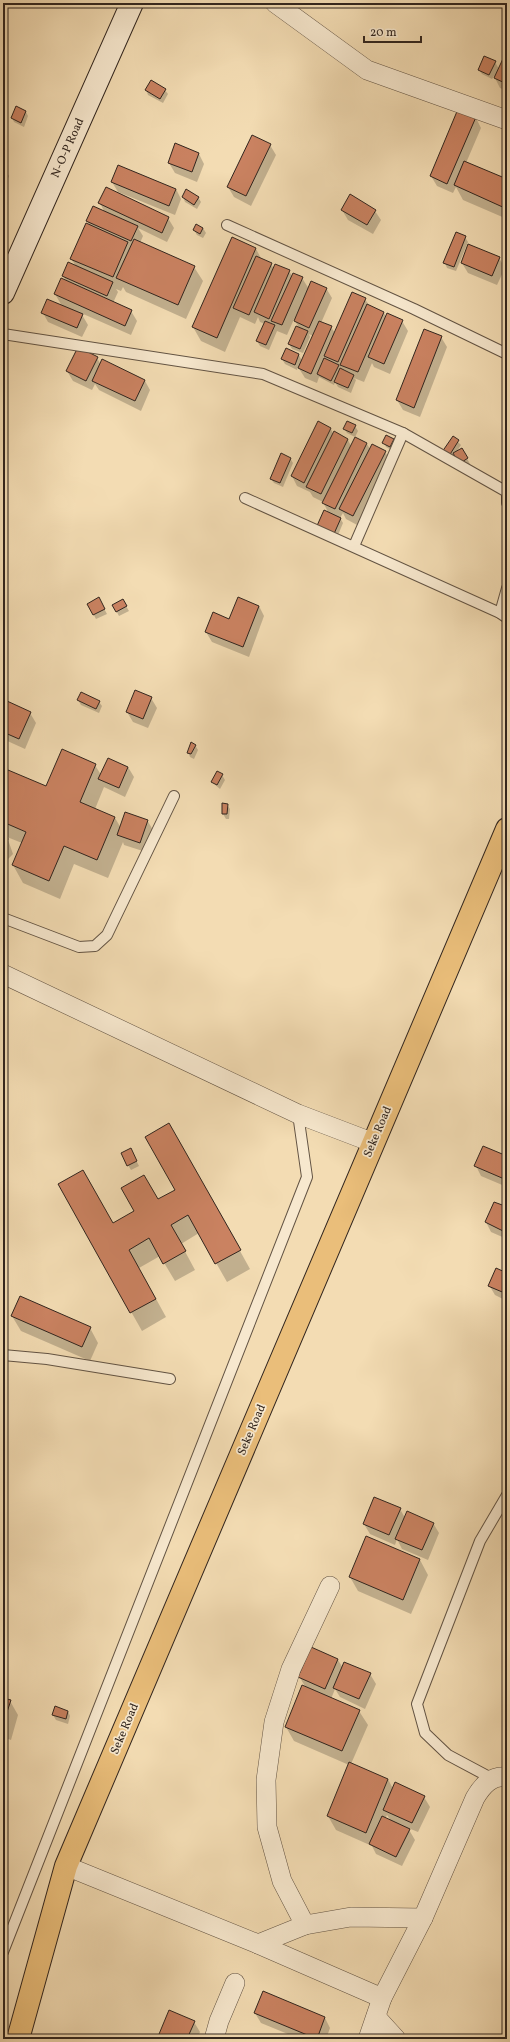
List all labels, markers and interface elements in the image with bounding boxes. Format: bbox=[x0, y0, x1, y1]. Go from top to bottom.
scale bar bbox=[364, 18, 421, 44]
text: 20 m bbox=[370, 25, 397, 41]
street label: N-O-P Road bbox=[48, 115, 88, 181]
street label: Seke Road bbox=[360, 1104, 396, 1160]
street label: Seke Road bbox=[234, 1402, 270, 1458]
street label: Seke Road bbox=[107, 1701, 143, 1757]

